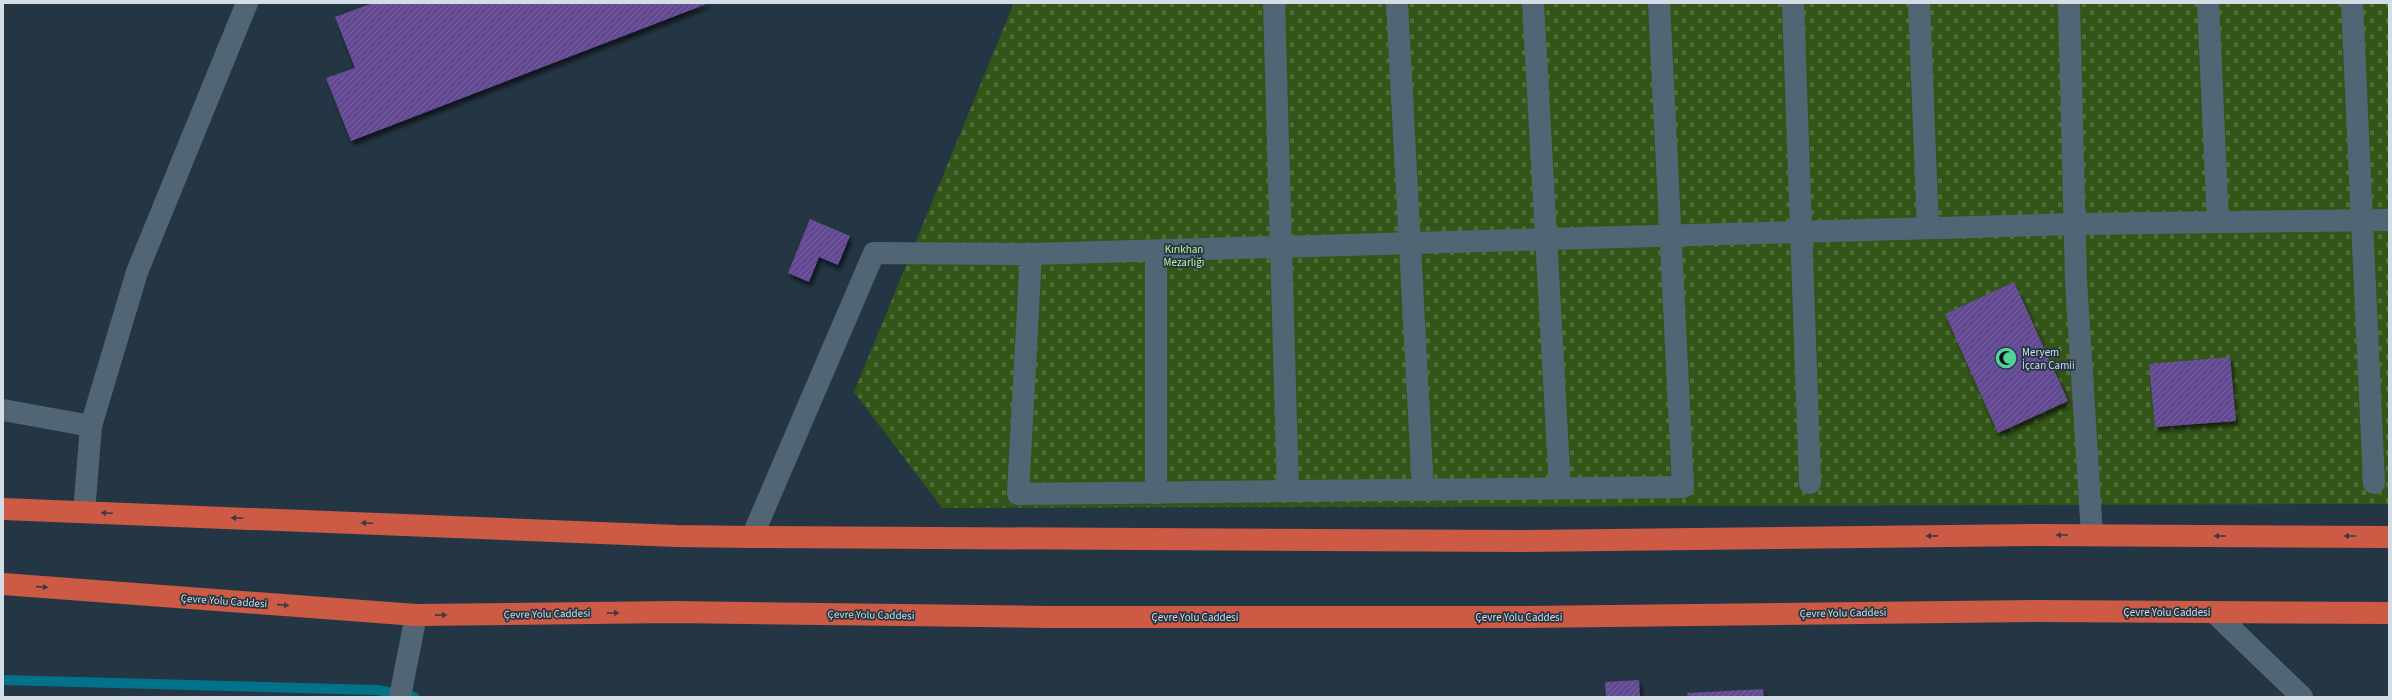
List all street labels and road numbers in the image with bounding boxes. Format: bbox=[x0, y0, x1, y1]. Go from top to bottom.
street label: Çevre Yolu Caddesi bbox=[180, 590, 268, 612]
street label: Çevre Yolu Caddesi bbox=[1799, 605, 1887, 621]
street label: Çevre Yolu Caddesi bbox=[2124, 605, 2210, 620]
street label: Çevre Yolu Caddesi bbox=[503, 606, 591, 622]
street label: Çevre Yolu Caddesi bbox=[827, 607, 915, 623]
street label: Çevre Yolu Caddesi bbox=[1152, 610, 1238, 625]
street label: Çevre Yolu Caddesi bbox=[1476, 610, 1562, 625]

